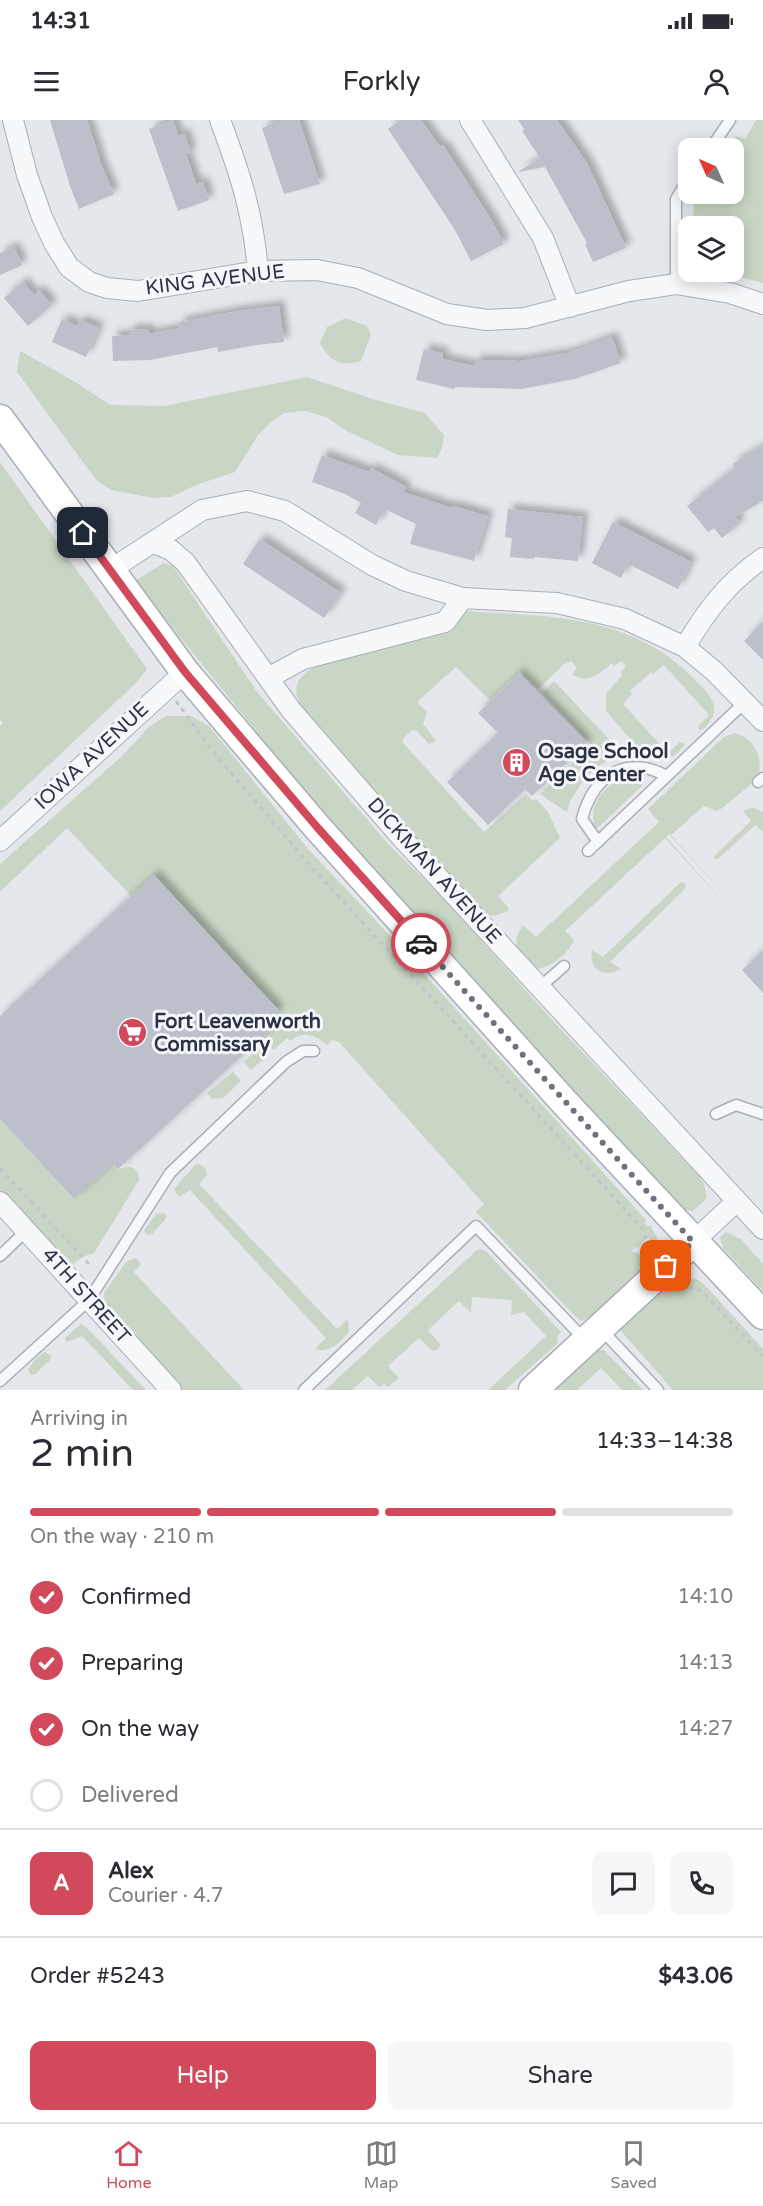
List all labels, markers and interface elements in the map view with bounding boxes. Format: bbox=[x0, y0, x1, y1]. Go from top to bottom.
text: 14:31 bbox=[30, 8, 91, 34]
icon: menu bbox=[30, 65, 63, 98]
text: Forkly bbox=[342, 65, 421, 98]
icon: person bbox=[700, 65, 733, 98]
north arrow bbox=[678, 138, 744, 204]
map controls bbox=[678, 138, 744, 282]
button: layers bbox=[678, 216, 744, 282]
street label: KING AVENUE bbox=[144, 260, 286, 300]
pin bbox=[57, 507, 108, 558]
icon: home bbox=[66, 516, 99, 549]
street label: IOWA AVENUE bbox=[30, 697, 154, 815]
place label: Osage School Age Center bbox=[538, 740, 669, 787]
building icon: Osage School Age Center bbox=[501, 747, 533, 779]
street label: DICKMAN AVENUE bbox=[362, 793, 506, 949]
courier bbox=[391, 913, 451, 973]
icon: car bbox=[405, 927, 438, 960]
place label: Fort Leavenworth Commissary bbox=[154, 1010, 321, 1057]
supermarket icon: Fort Leavenworth Commissary bbox=[117, 1017, 149, 1049]
pin bbox=[640, 1240, 691, 1291]
street label: 4TH STREET bbox=[37, 1243, 135, 1349]
icon: bag bbox=[649, 1249, 682, 1282]
text: Arriving in bbox=[30, 1407, 128, 1431]
text: 14:33–14:38 bbox=[596, 1428, 733, 1454]
text: 2 min bbox=[30, 1430, 134, 1477]
text: On the way · 210 m bbox=[30, 1525, 214, 1549]
icon: check bbox=[30, 1581, 63, 1614]
text: Confirmed bbox=[81, 1584, 191, 1610]
text: 14:10 bbox=[678, 1585, 733, 1609]
icon: check bbox=[30, 1647, 63, 1680]
text: Preparing bbox=[81, 1650, 184, 1676]
text: 14:13 bbox=[678, 1651, 733, 1675]
icon: check bbox=[30, 1713, 63, 1746]
text: On the way bbox=[81, 1716, 199, 1742]
text: 14:27 bbox=[678, 1717, 733, 1741]
text: Delivered bbox=[81, 1782, 179, 1808]
button: chat bbox=[592, 1852, 655, 1915]
button: phone bbox=[670, 1852, 733, 1915]
text: Alex bbox=[108, 1858, 154, 1884]
text: A bbox=[53, 1870, 70, 1896]
text: Courier · 4.7 bbox=[108, 1884, 223, 1908]
text: Order #5243 bbox=[30, 1963, 165, 1989]
text: $43.06 bbox=[658, 1963, 733, 1989]
button: Help bbox=[30, 2041, 376, 2110]
button: Share bbox=[388, 2041, 733, 2110]
tab: Home bbox=[106, 2137, 151, 2193]
tab: Map bbox=[364, 2137, 398, 2193]
tab: Saved bbox=[611, 2137, 657, 2193]

